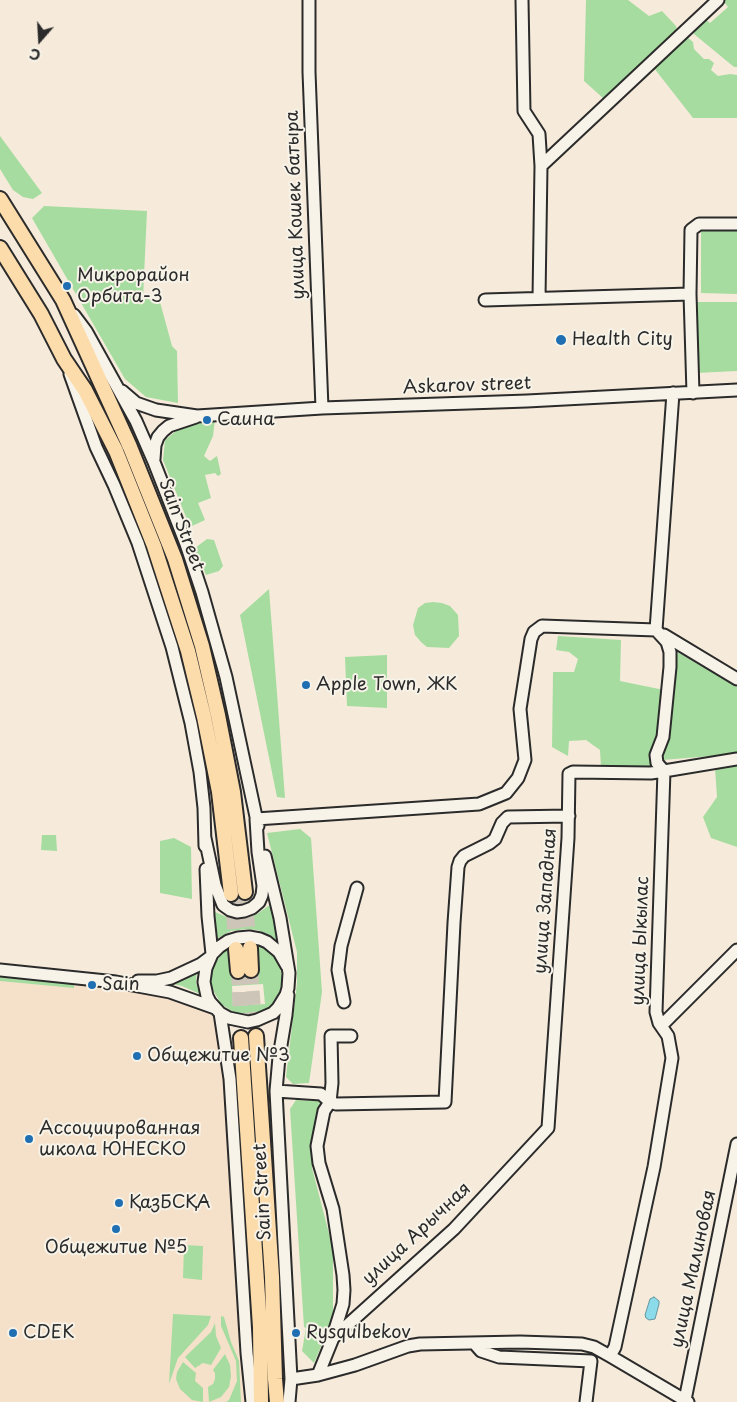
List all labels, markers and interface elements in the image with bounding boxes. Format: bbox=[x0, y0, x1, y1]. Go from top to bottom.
north arrow bbox=[15, 15, 65, 65]
text: С bbox=[27, 43, 43, 66]
street label: улица Кошек батыра bbox=[282, 110, 310, 300]
place label: Микрорайон Орбита-3 bbox=[77, 265, 190, 308]
marker: Микрорайон Орбита-3 bbox=[61, 280, 73, 292]
place label: Health City bbox=[572, 329, 673, 351]
marker: Health City bbox=[554, 333, 568, 347]
street label: Askarov street bbox=[402, 373, 532, 399]
place label: Саина bbox=[217, 409, 275, 431]
marker: Саина bbox=[201, 414, 213, 426]
street label: Sain Street bbox=[154, 476, 208, 574]
place label: Apple Town, ЖК bbox=[316, 674, 458, 696]
marker: Apple Town, ЖК bbox=[300, 679, 312, 691]
street label: улица Западная bbox=[530, 827, 562, 975]
street label: улица Ыкылас bbox=[628, 876, 654, 1006]
place label: Sain bbox=[102, 974, 140, 996]
marker: Sain bbox=[86, 979, 98, 991]
place label: Общежитие №3 bbox=[147, 1045, 290, 1067]
marker: Общежитие №3 bbox=[131, 1050, 143, 1062]
place label: Ассоциированная школа ЮНЕСКО bbox=[39, 1118, 200, 1160]
marker: Ассоциированная школа ЮНЕСКО bbox=[23, 1133, 35, 1145]
street label: Sain Street bbox=[250, 1143, 276, 1241]
street label: улица Арычная bbox=[358, 1178, 476, 1290]
street label: улица Малиновая bbox=[667, 1188, 721, 1350]
place label: ҚазБСҚА bbox=[129, 1192, 211, 1214]
marker: ҚазБСҚА bbox=[113, 1197, 125, 1209]
marker: Общежитие №5 bbox=[110, 1223, 122, 1235]
place label: Общежитие №5 bbox=[45, 1237, 187, 1259]
place label: CDEK bbox=[23, 1322, 74, 1344]
place label: Rysqulbekov bbox=[306, 1322, 411, 1344]
marker: CDEK bbox=[7, 1327, 19, 1339]
marker: Rysqulbekov bbox=[290, 1327, 302, 1339]

